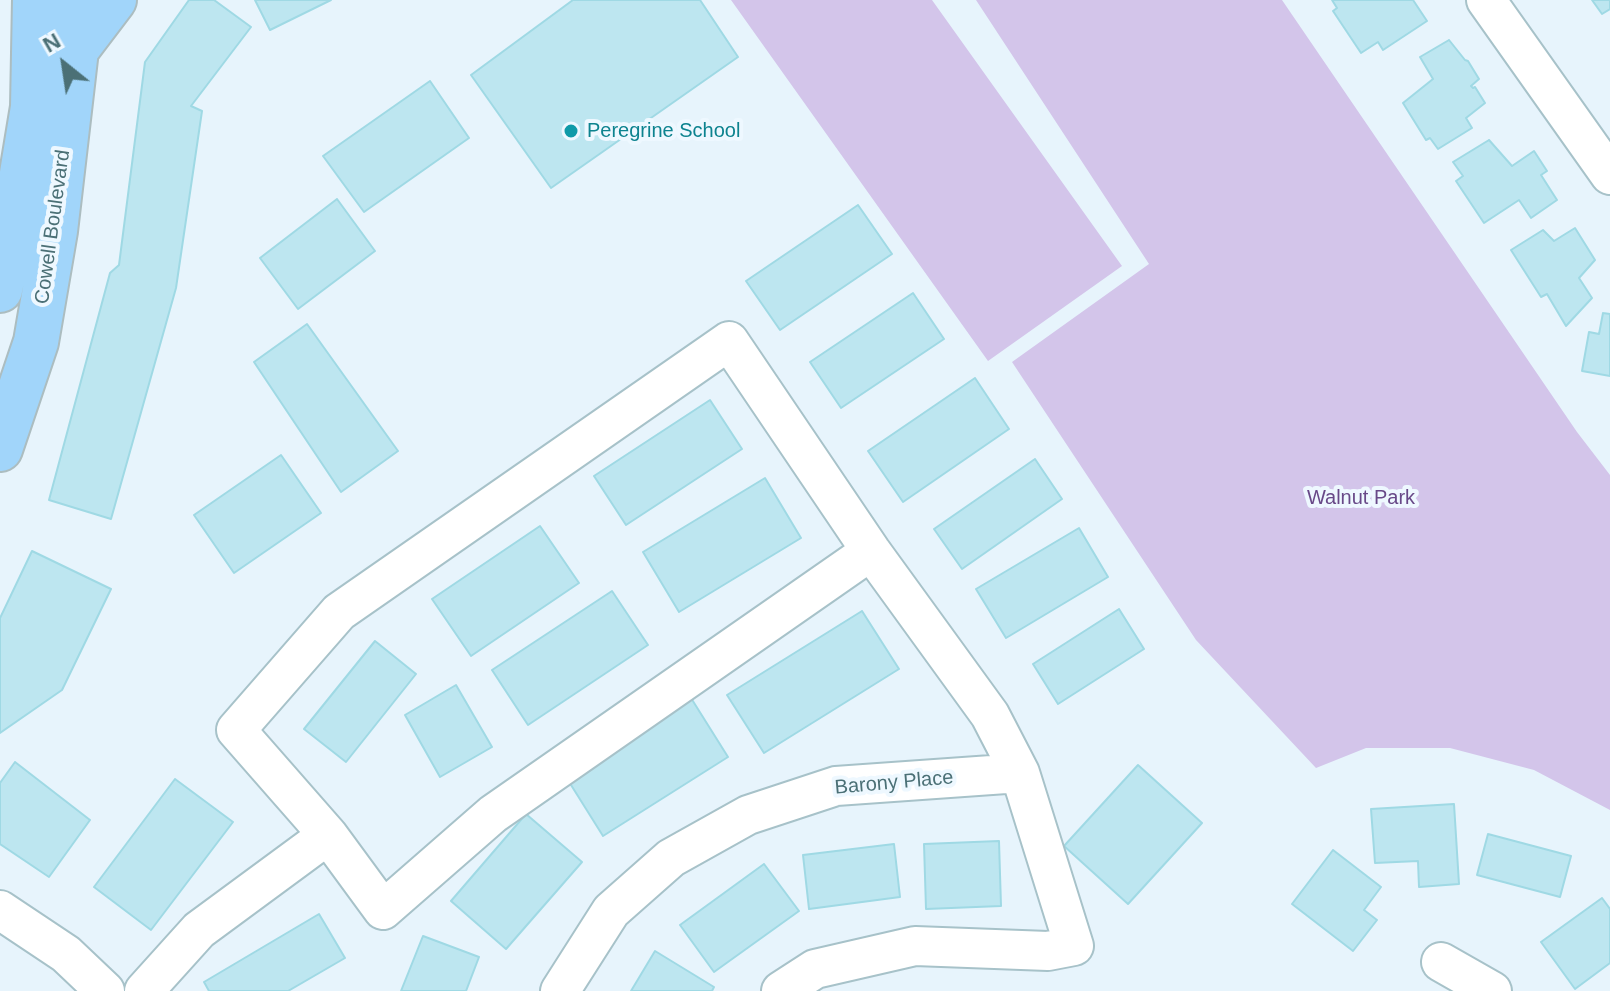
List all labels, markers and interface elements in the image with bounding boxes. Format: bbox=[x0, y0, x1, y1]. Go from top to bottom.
north arrow bbox=[24, 24, 104, 104]
text: N bbox=[39, 28, 65, 58]
place label: Peregrine School bbox=[587, 119, 740, 143]
marker: Peregrine School bbox=[562, 122, 580, 140]
street label: Cowell Boulevard bbox=[30, 148, 76, 306]
park label: Walnut Park bbox=[1307, 486, 1415, 510]
street label: Barony Place bbox=[834, 766, 954, 800]

